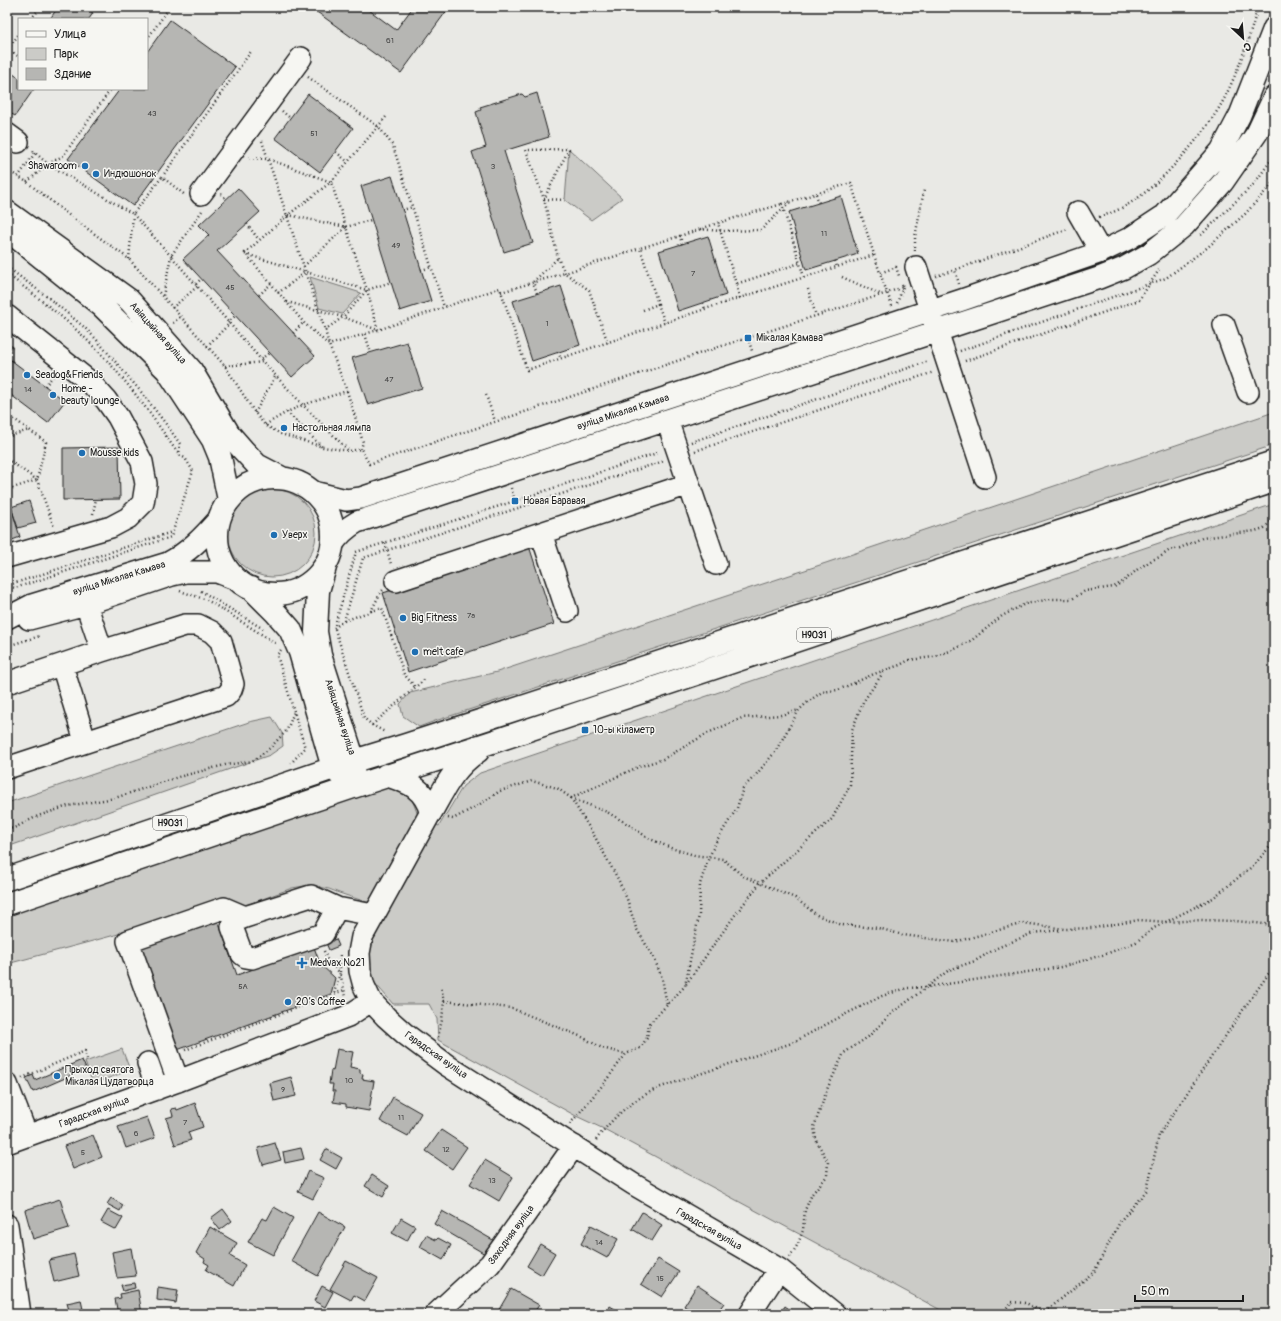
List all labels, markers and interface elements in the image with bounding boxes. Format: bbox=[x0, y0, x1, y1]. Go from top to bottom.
legend bbox=[18, 18, 148, 90]
north arrow bbox=[1223, 18, 1263, 58]
text: Улица bbox=[54, 27, 86, 42]
house number: 61 bbox=[386, 36, 394, 45]
text: С bbox=[1241, 39, 1253, 54]
text: Парк bbox=[54, 47, 79, 62]
text: Здание bbox=[54, 67, 91, 82]
house number: 43 bbox=[147, 109, 157, 118]
house number: 51 bbox=[310, 129, 318, 138]
place label: Shawaroom bbox=[28, 160, 77, 172]
marker: Shawaroom bbox=[80, 161, 90, 171]
house number: 3 bbox=[491, 162, 496, 171]
place label: Индюшонок bbox=[104, 168, 157, 180]
marker: Индюшонок bbox=[91, 169, 101, 179]
house number: 11 bbox=[821, 229, 827, 238]
house number: 49 bbox=[392, 241, 400, 250]
house number: 7 bbox=[691, 269, 696, 278]
house number: 45 bbox=[226, 283, 234, 292]
street label: Авіяцыйная вуліца bbox=[127, 300, 189, 367]
house number: 1 bbox=[545, 319, 549, 328]
place label: Мікалая Камава bbox=[756, 332, 823, 344]
marker: Мікалая Камава bbox=[743, 333, 753, 343]
place label: Seadog&Friends bbox=[35, 369, 103, 381]
marker: Seadog&Friends bbox=[22, 370, 32, 380]
house number: 47 bbox=[385, 375, 394, 384]
place label: Home - beauty lounge bbox=[61, 383, 119, 407]
house number: 14 bbox=[24, 385, 32, 394]
marker: Home - beauty lounge bbox=[48, 390, 58, 400]
street label: вуліца Мікалая Камава bbox=[575, 391, 671, 433]
place label: Настольная лямпа bbox=[292, 422, 371, 434]
marker: Настольная лямпа bbox=[279, 423, 289, 433]
place label: Mousse kids bbox=[90, 447, 139, 459]
marker: Mousse kids bbox=[77, 448, 87, 458]
place label: Новая Баравая bbox=[523, 495, 586, 507]
marker: Новая Баравая bbox=[510, 496, 520, 506]
place label: Уверх bbox=[282, 529, 308, 541]
marker: Уверх bbox=[269, 530, 279, 540]
street label: вуліца Мікалая Камава bbox=[71, 558, 167, 598]
house number: 7а bbox=[467, 611, 475, 620]
place label: Big Fitness bbox=[411, 612, 458, 624]
marker: Big Fitness bbox=[398, 613, 408, 623]
road number: Н9031 bbox=[797, 628, 831, 642]
place label: melt cafe bbox=[423, 646, 464, 658]
marker: melt cafe bbox=[410, 647, 420, 657]
street label: Авіяцыйная вуліца bbox=[322, 678, 358, 757]
place label: 10-ы кіламетр bbox=[593, 724, 655, 736]
marker: 10-ы кіламетр bbox=[580, 725, 590, 735]
road number: Н9031 bbox=[153, 816, 187, 830]
place label: Medvax №21 bbox=[310, 957, 365, 969]
marker: Medvax №21 bbox=[297, 958, 307, 968]
house number: 5А bbox=[238, 982, 248, 991]
place label: 20’s Coffee bbox=[296, 996, 345, 1008]
marker: 20’s Coffee bbox=[283, 997, 293, 1007]
street label: Гарадская вуліца bbox=[402, 1029, 470, 1081]
place label: Прыход святога Мікалая Цудатворца bbox=[65, 1064, 154, 1088]
marker: Прыход святога Мікалая Цудатворца bbox=[52, 1071, 62, 1081]
house number: 10 bbox=[345, 1076, 354, 1085]
house number: 9 bbox=[281, 1085, 285, 1094]
street label: Гарадская вуліца bbox=[57, 1094, 131, 1130]
house number: 11 bbox=[398, 1113, 404, 1122]
house number: 7 bbox=[183, 1118, 188, 1127]
house number: 6 bbox=[134, 1129, 139, 1138]
house number: 12 bbox=[442, 1145, 450, 1154]
house number: 5 bbox=[81, 1148, 85, 1157]
house number: 13 bbox=[488, 1176, 496, 1185]
street label: Заходняя вуліца bbox=[485, 1203, 537, 1267]
street label: Гарадская вуліца bbox=[674, 1205, 744, 1253]
house number: 14 bbox=[595, 1238, 603, 1247]
house number: 15 bbox=[656, 1274, 664, 1283]
scale bar bbox=[1135, 1277, 1243, 1303]
text: 50 m bbox=[1141, 1284, 1169, 1299]

